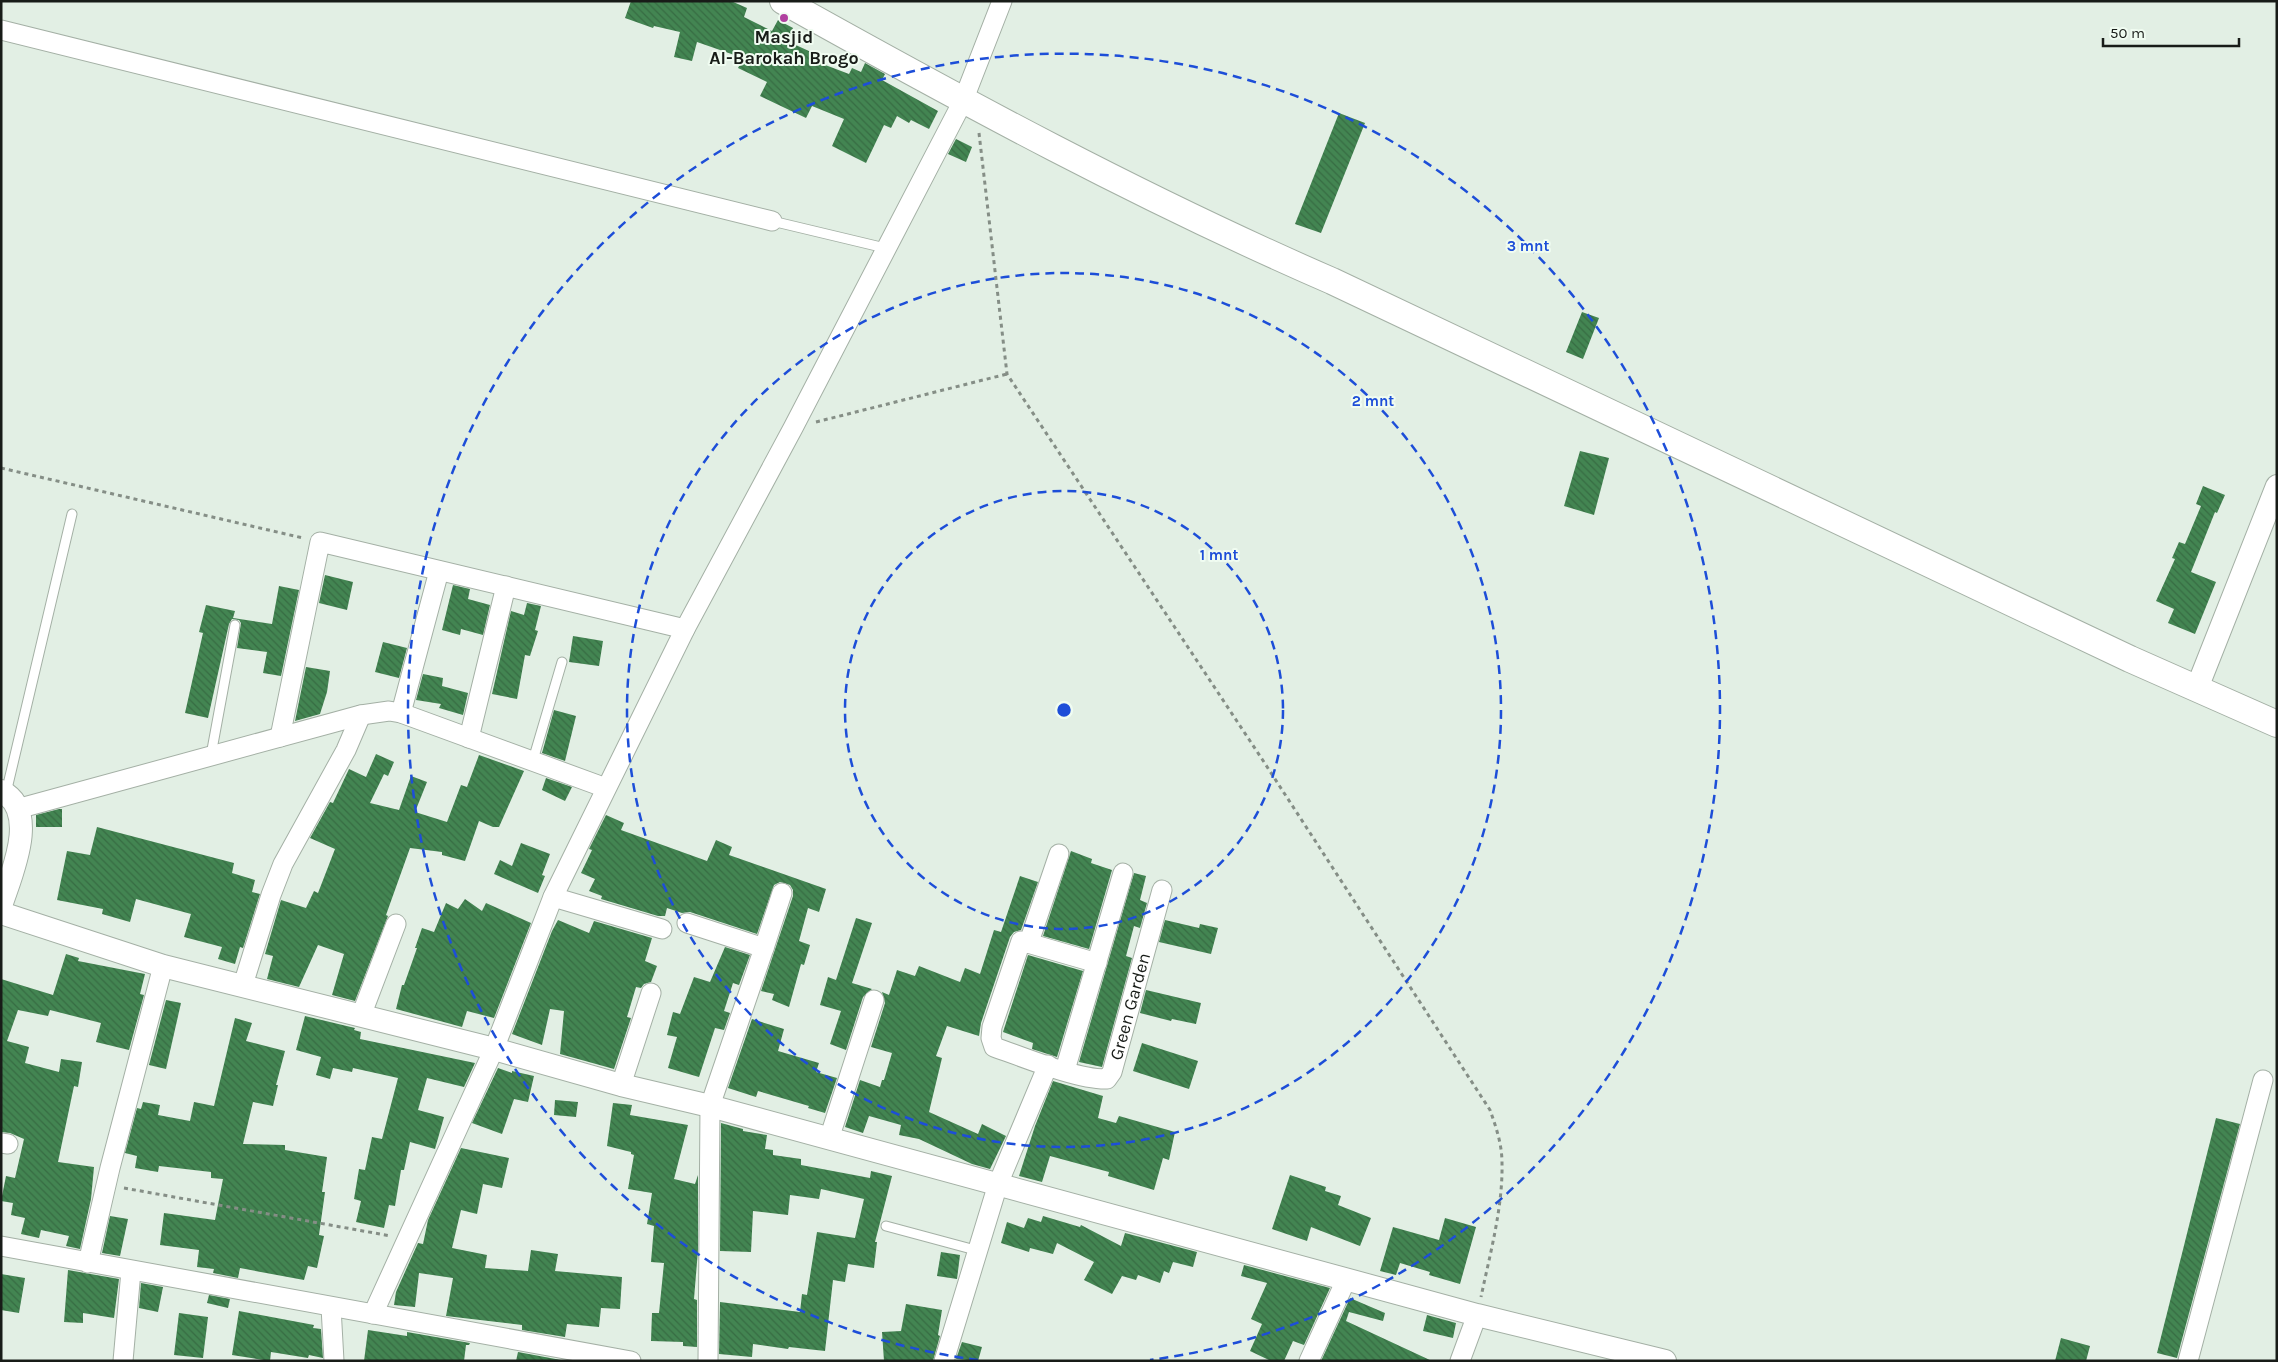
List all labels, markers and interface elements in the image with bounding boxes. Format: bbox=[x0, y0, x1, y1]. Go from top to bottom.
marker: Masjid Al-Barokah Brogo bbox=[778, 12, 790, 24]
scale bar bbox=[2103, 15, 2239, 47]
text: 50 m bbox=[2110, 24, 2145, 42]
place label: Masjid Al-Barokah Brogo bbox=[709, 26, 859, 69]
text: 3 mnt bbox=[1507, 237, 1549, 255]
text: 2 mnt bbox=[1352, 392, 1394, 410]
text: 1 mnt bbox=[1200, 546, 1238, 564]
centre of rings bbox=[1055, 701, 1073, 719]
street label: Green Garden bbox=[1105, 950, 1155, 1063]

